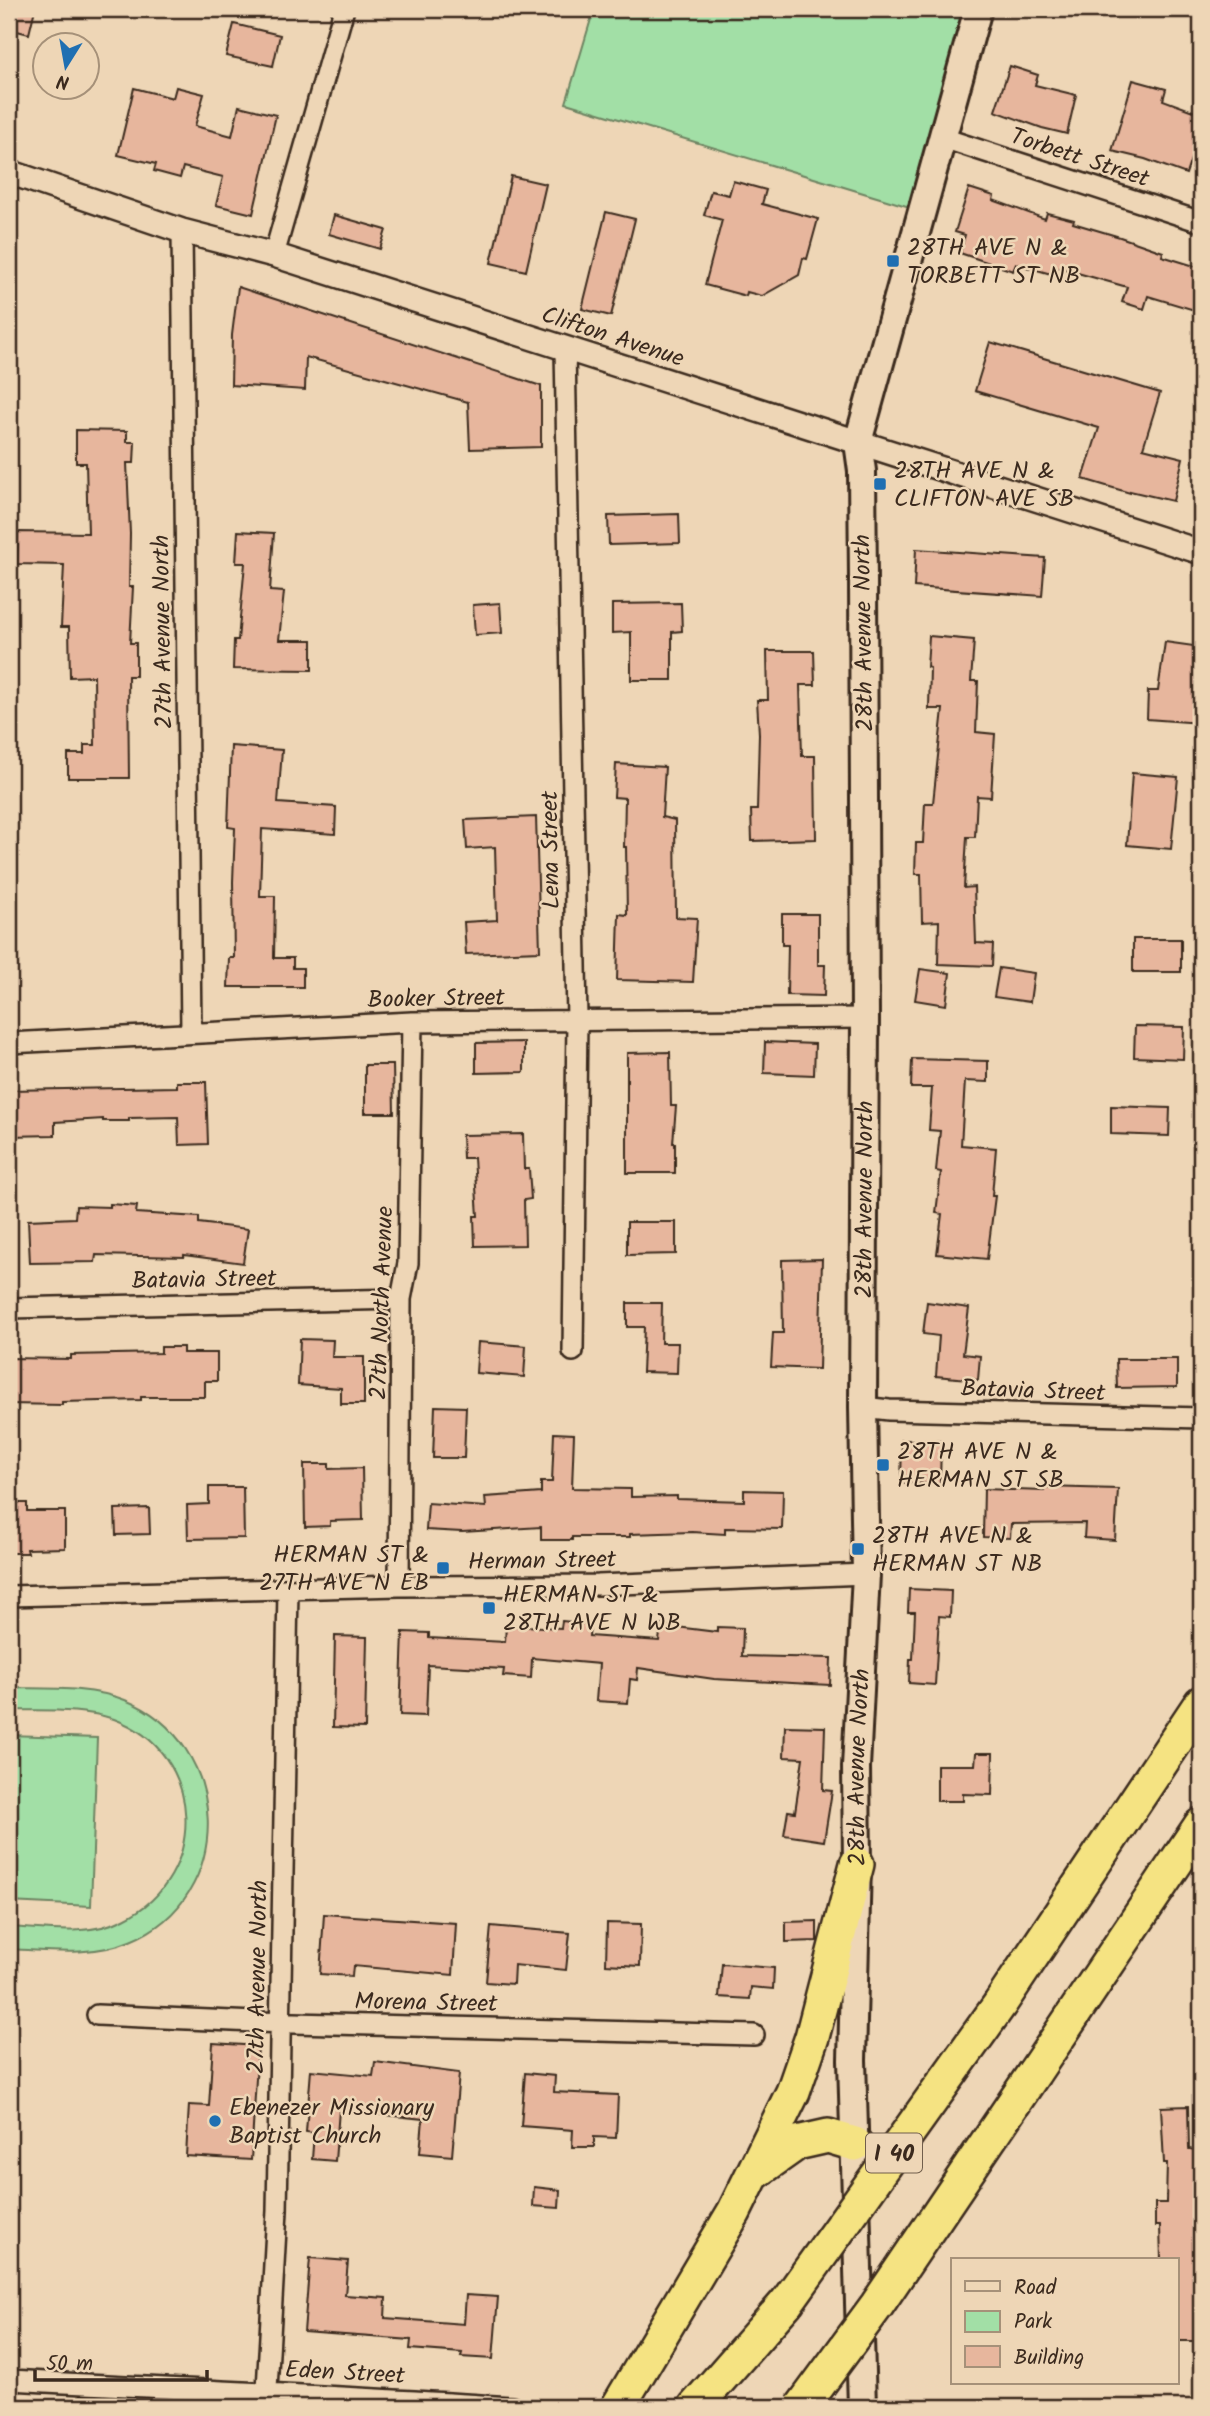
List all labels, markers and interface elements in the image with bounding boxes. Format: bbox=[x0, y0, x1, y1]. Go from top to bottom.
north arrow bbox=[32, 32, 102, 102]
text: N bbox=[54, 65, 72, 97]
street label: Torbett Street bbox=[1005, 118, 1155, 199]
place label: 28TH AVE N & TORBETT ST NB bbox=[907, 229, 1080, 296]
marker: 28TH AVE N & TORBETT ST NB bbox=[885, 253, 901, 269]
street label: Clifton Avenue bbox=[536, 296, 689, 379]
place label: 28TH AVE N & CLIFTON AVE SB bbox=[894, 452, 1074, 519]
marker: 28TH AVE N & CLIFTON AVE SB bbox=[872, 476, 888, 492]
street label: 28th Avenue North bbox=[843, 534, 886, 732]
street label: 27th Avenue North bbox=[142, 535, 185, 729]
street label: Lena Street bbox=[531, 790, 572, 910]
street label: Booker Street bbox=[367, 979, 506, 1020]
street label: 28th Avenue North bbox=[846, 1101, 886, 1298]
street label: 27th North Avenue bbox=[360, 1205, 405, 1401]
street label: Batavia Street bbox=[131, 1260, 277, 1301]
street label: Batavia Street bbox=[960, 1369, 1107, 1414]
place label: 28TH AVE N & HERMAN ST SB bbox=[897, 1433, 1064, 1500]
marker: 28TH AVE N & HERMAN ST SB bbox=[875, 1457, 891, 1473]
place label: 28TH AVE N & HERMAN ST NB bbox=[872, 1517, 1042, 1584]
place label: HERMAN ST & 27TH AVE N EB bbox=[259, 1536, 429, 1603]
street label: Herman Street bbox=[467, 1541, 617, 1582]
marker: 28TH AVE N & HERMAN ST NB bbox=[850, 1541, 866, 1557]
marker: HERMAN ST & 27TH AVE N EB bbox=[435, 1560, 451, 1576]
place label: HERMAN ST & 28TH AVE N WB bbox=[503, 1576, 681, 1643]
marker: HERMAN ST & 28TH AVE N WB bbox=[481, 1600, 497, 1616]
street label: 28th Avenue North bbox=[838, 1668, 882, 1866]
street label: 27th Avenue North bbox=[237, 1880, 280, 2074]
street label: Morena Street bbox=[354, 1983, 499, 2024]
place label: Ebenezer Missionary Baptist Church bbox=[229, 2089, 435, 2156]
marker: Ebenezer Missionary Baptist Church bbox=[207, 2113, 223, 2129]
road number: I 40 bbox=[866, 2134, 922, 2172]
legend bbox=[951, 2258, 1178, 2384]
text: Road bbox=[1014, 2272, 1057, 2305]
text: Park bbox=[1014, 2306, 1052, 2339]
scale bar bbox=[35, 2339, 206, 2383]
text: Building bbox=[1014, 2342, 1084, 2375]
text: 50 m bbox=[46, 2348, 93, 2381]
street label: Eden Street bbox=[284, 2351, 407, 2396]

